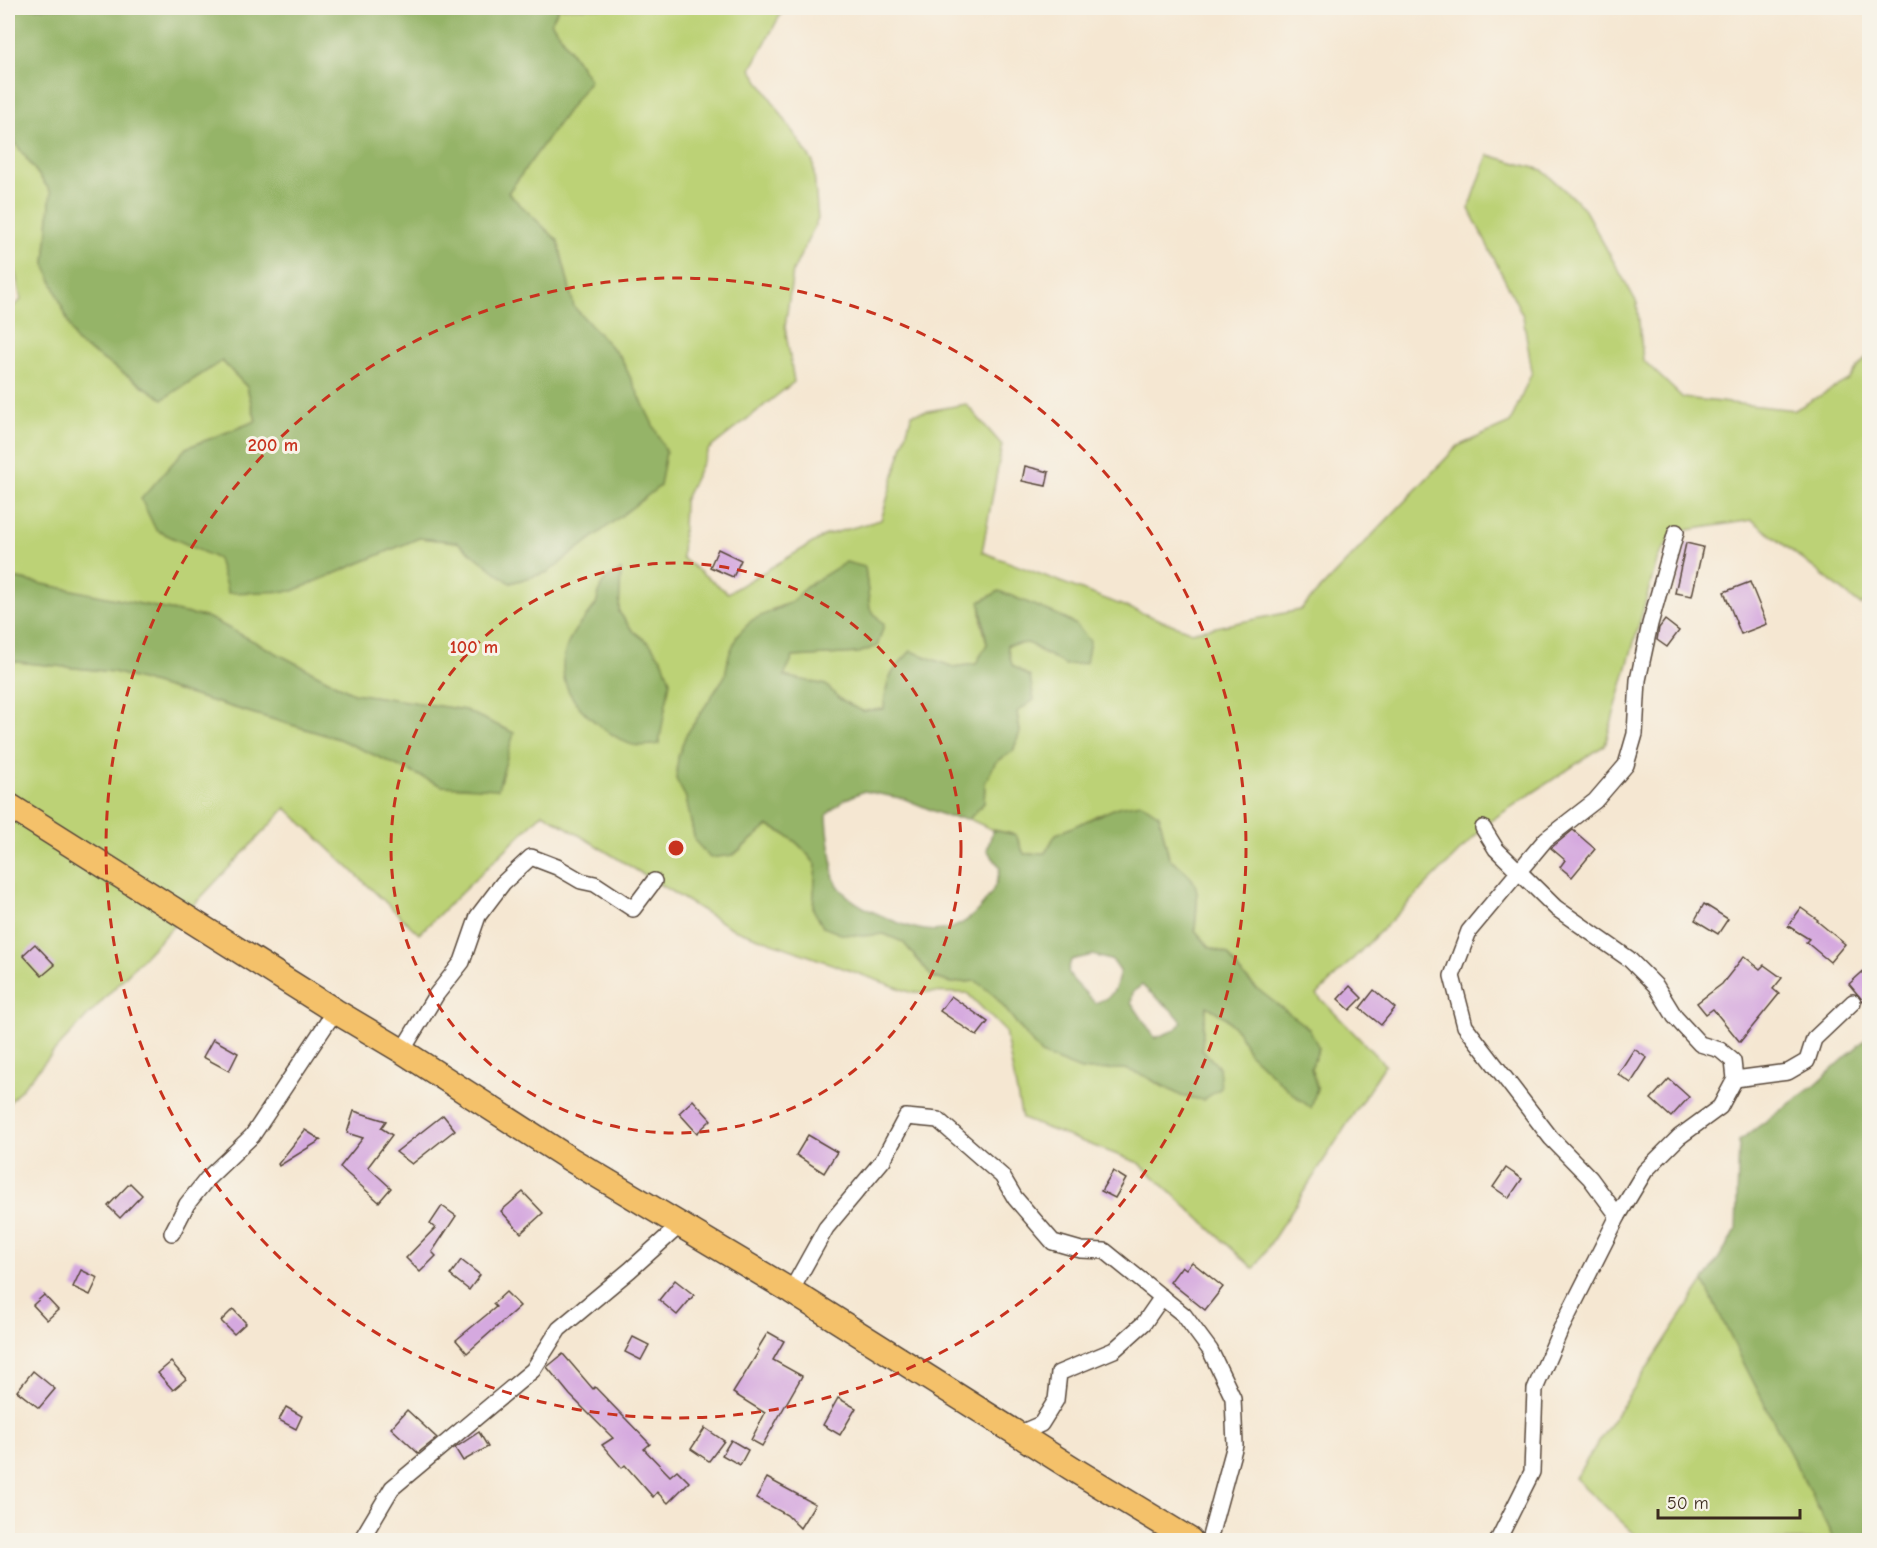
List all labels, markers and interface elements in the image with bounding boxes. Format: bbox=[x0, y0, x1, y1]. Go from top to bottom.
text: 200 m bbox=[248, 435, 298, 456]
text: 100 m bbox=[450, 637, 498, 658]
centre of rings bbox=[666, 838, 686, 858]
scale bar bbox=[1658, 1482, 1800, 1520]
text: 50 m bbox=[1667, 1493, 1709, 1514]

